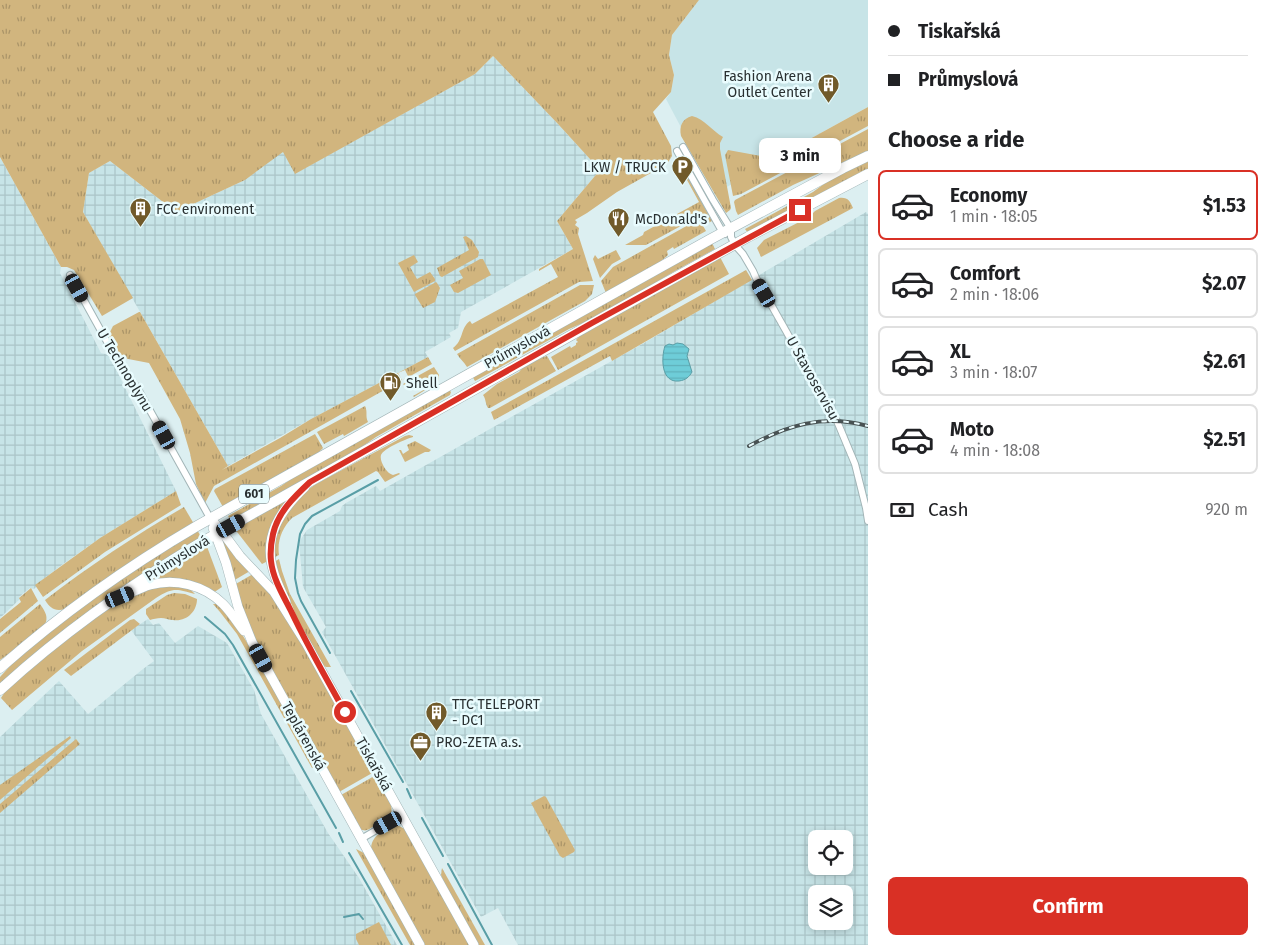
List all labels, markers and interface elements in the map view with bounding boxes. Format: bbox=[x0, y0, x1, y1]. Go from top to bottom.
text: Tiskařská bbox=[918, 20, 1001, 43]
place label: Fashion Arena Outlet Center bbox=[723, 68, 813, 101]
text: Průmyslová bbox=[918, 68, 1019, 91]
building icon: Fashion Arena Outlet Center bbox=[816, 72, 840, 103]
text: Choose a ride bbox=[888, 126, 1024, 153]
callout: 3 min bbox=[759, 138, 841, 172]
text: 3 min bbox=[780, 146, 820, 165]
parking icon: LKW / TRUCK bbox=[670, 155, 694, 186]
place label: LKW / TRUCK bbox=[584, 159, 667, 176]
icon: car bbox=[890, 183, 935, 228]
text: Economy bbox=[950, 184, 1027, 207]
text: $1.53 bbox=[1203, 194, 1246, 217]
building icon: FCC enviroment bbox=[128, 197, 152, 228]
route end bbox=[789, 199, 811, 221]
place label: FCC enviroment bbox=[156, 201, 255, 218]
restaurant icon: McDonald's bbox=[607, 207, 631, 238]
text: 1 min · 18:05 bbox=[950, 207, 1038, 226]
place label: McDonald's bbox=[635, 211, 708, 228]
icon: car bbox=[890, 261, 935, 306]
text: Comfort bbox=[950, 262, 1020, 285]
car bbox=[63, 271, 90, 305]
text: $2.07 bbox=[1202, 272, 1246, 295]
car bbox=[750, 276, 777, 310]
text: 2 min · 18:06 bbox=[950, 285, 1039, 304]
street label: Průmyslová bbox=[481, 322, 553, 373]
street label: U Technoplynu bbox=[93, 326, 156, 415]
street label: U Stavoservisu bbox=[783, 333, 843, 423]
icon: car bbox=[890, 339, 935, 384]
text: XL bbox=[950, 340, 971, 363]
text: $2.61 bbox=[1203, 350, 1246, 373]
text: 3 min · 18:07 bbox=[950, 363, 1037, 382]
fuel station icon: Shell bbox=[378, 371, 402, 402]
place label: Shell bbox=[406, 375, 438, 392]
icon: car bbox=[890, 417, 935, 462]
car bbox=[150, 418, 177, 452]
text: Moto bbox=[950, 418, 994, 441]
text: $2.51 bbox=[1203, 428, 1246, 451]
text: 4 min · 18:08 bbox=[950, 441, 1040, 460]
road number: 601 bbox=[239, 484, 269, 504]
icon: cash bbox=[888, 496, 916, 524]
text: Cash bbox=[928, 498, 969, 521]
text: 920 m bbox=[1205, 500, 1248, 519]
car bbox=[214, 512, 247, 540]
street label: Průmyslová bbox=[142, 532, 213, 585]
car bbox=[103, 584, 136, 610]
car bbox=[247, 641, 274, 675]
place label: TTC TELEPORT - DC1 bbox=[452, 696, 541, 729]
street label: Teplárenská bbox=[278, 699, 329, 774]
building icon: TTC TELEPORT - DC1 bbox=[424, 700, 448, 731]
route start bbox=[334, 701, 356, 723]
office icon: PRO-ZETA a.s. bbox=[408, 730, 432, 761]
street label: Tiskařská bbox=[352, 734, 395, 794]
place label: PRO-ZETA a.s. bbox=[436, 734, 521, 751]
car bbox=[371, 809, 404, 837]
map controls bbox=[808, 830, 853, 930]
button: locate bbox=[808, 830, 853, 875]
button: Confirm bbox=[888, 877, 1248, 935]
button: layers bbox=[808, 885, 853, 930]

